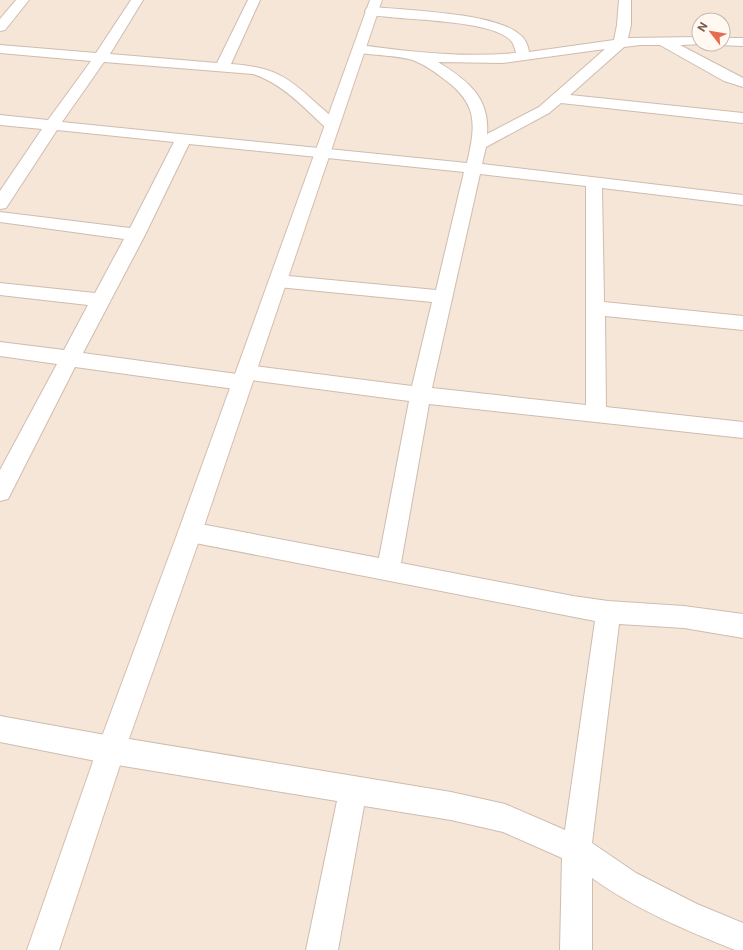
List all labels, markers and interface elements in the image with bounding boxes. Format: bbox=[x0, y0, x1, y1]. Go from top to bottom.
north arrow bbox=[691, 12, 731, 52]
text: N bbox=[694, 20, 711, 34]

